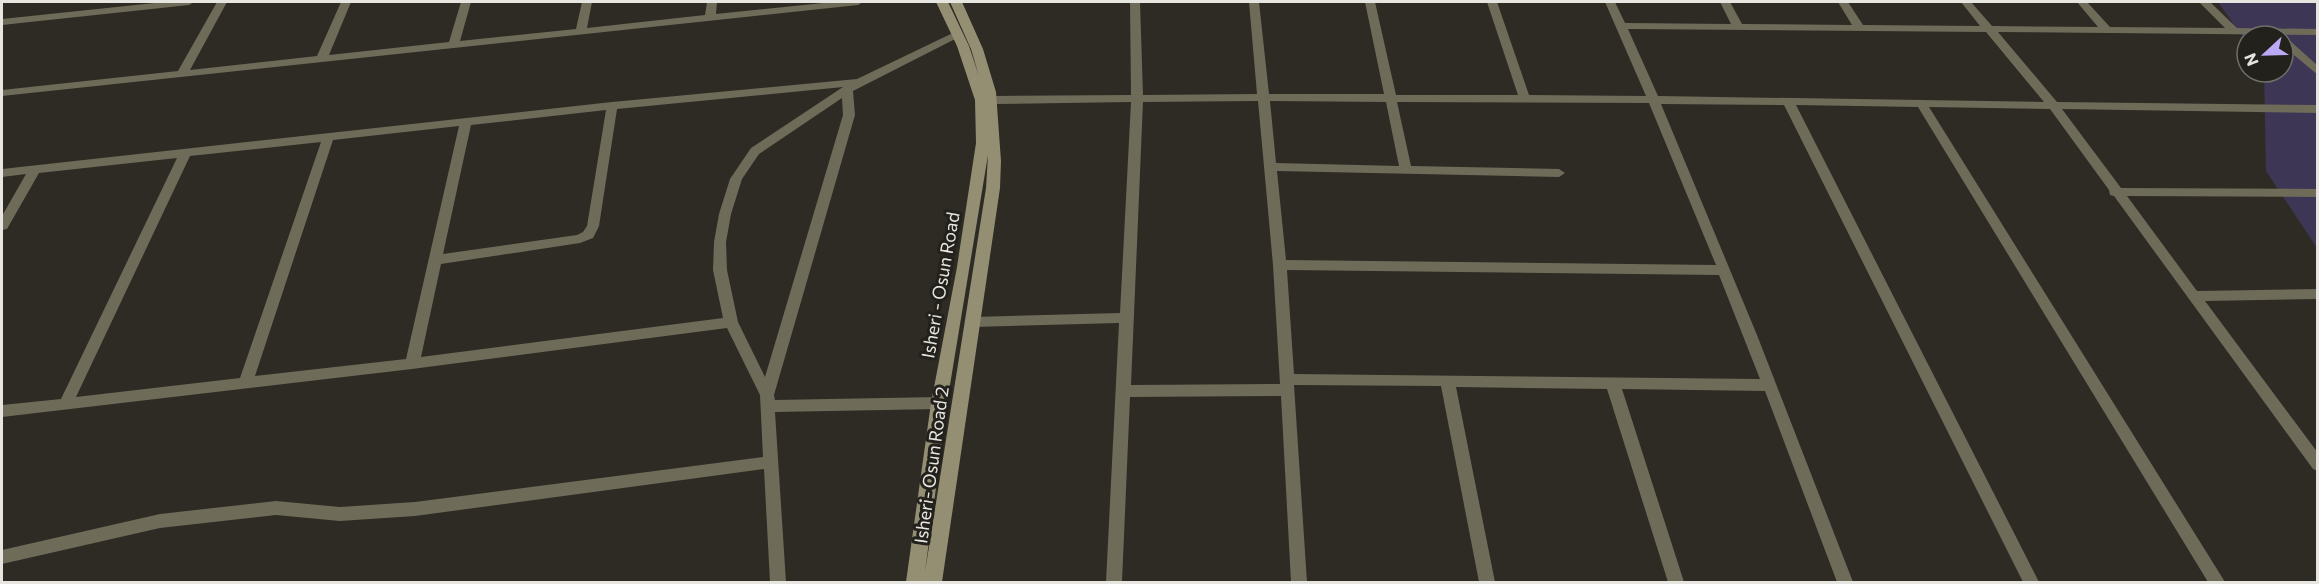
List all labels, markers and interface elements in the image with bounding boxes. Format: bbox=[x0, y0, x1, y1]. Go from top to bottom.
north arrow bbox=[2235, 24, 2295, 84]
text: N bbox=[2240, 51, 2262, 69]
street label: Isheri - Osun Road bbox=[916, 210, 964, 360]
street label: Isheri- Osun Road 2 bbox=[909, 385, 953, 545]

